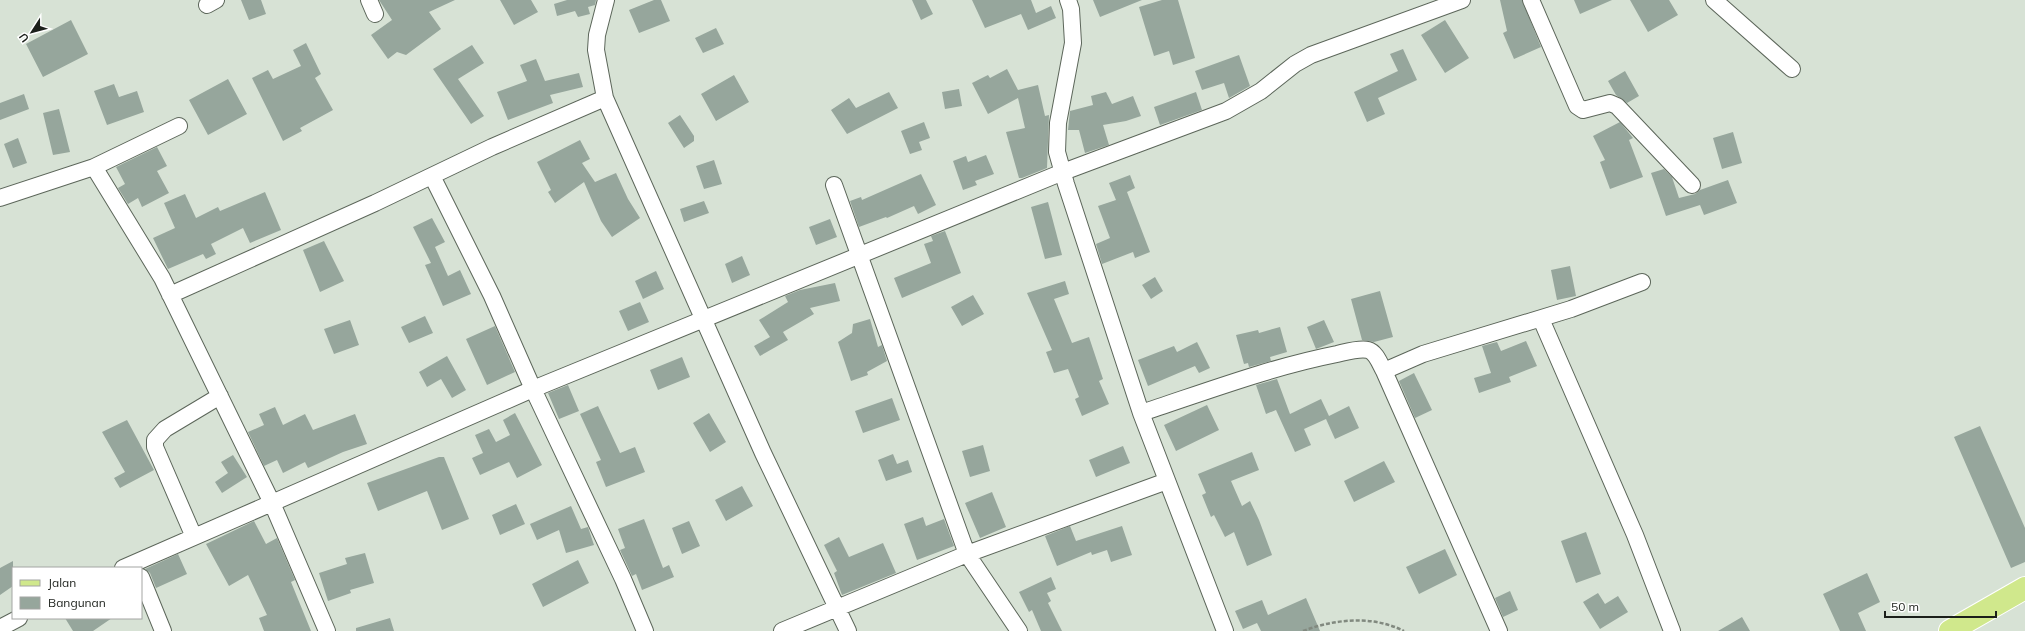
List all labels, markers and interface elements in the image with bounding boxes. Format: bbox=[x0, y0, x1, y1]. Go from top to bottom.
north arrow bbox=[12, 12, 52, 52]
text: U bbox=[16, 30, 32, 45]
legend bbox=[12, 567, 142, 619]
text: Jalan bbox=[48, 575, 76, 590]
scale bar bbox=[1885, 593, 1996, 619]
text: Bangunan bbox=[48, 595, 106, 610]
text: 50 m bbox=[1891, 599, 1919, 614]

